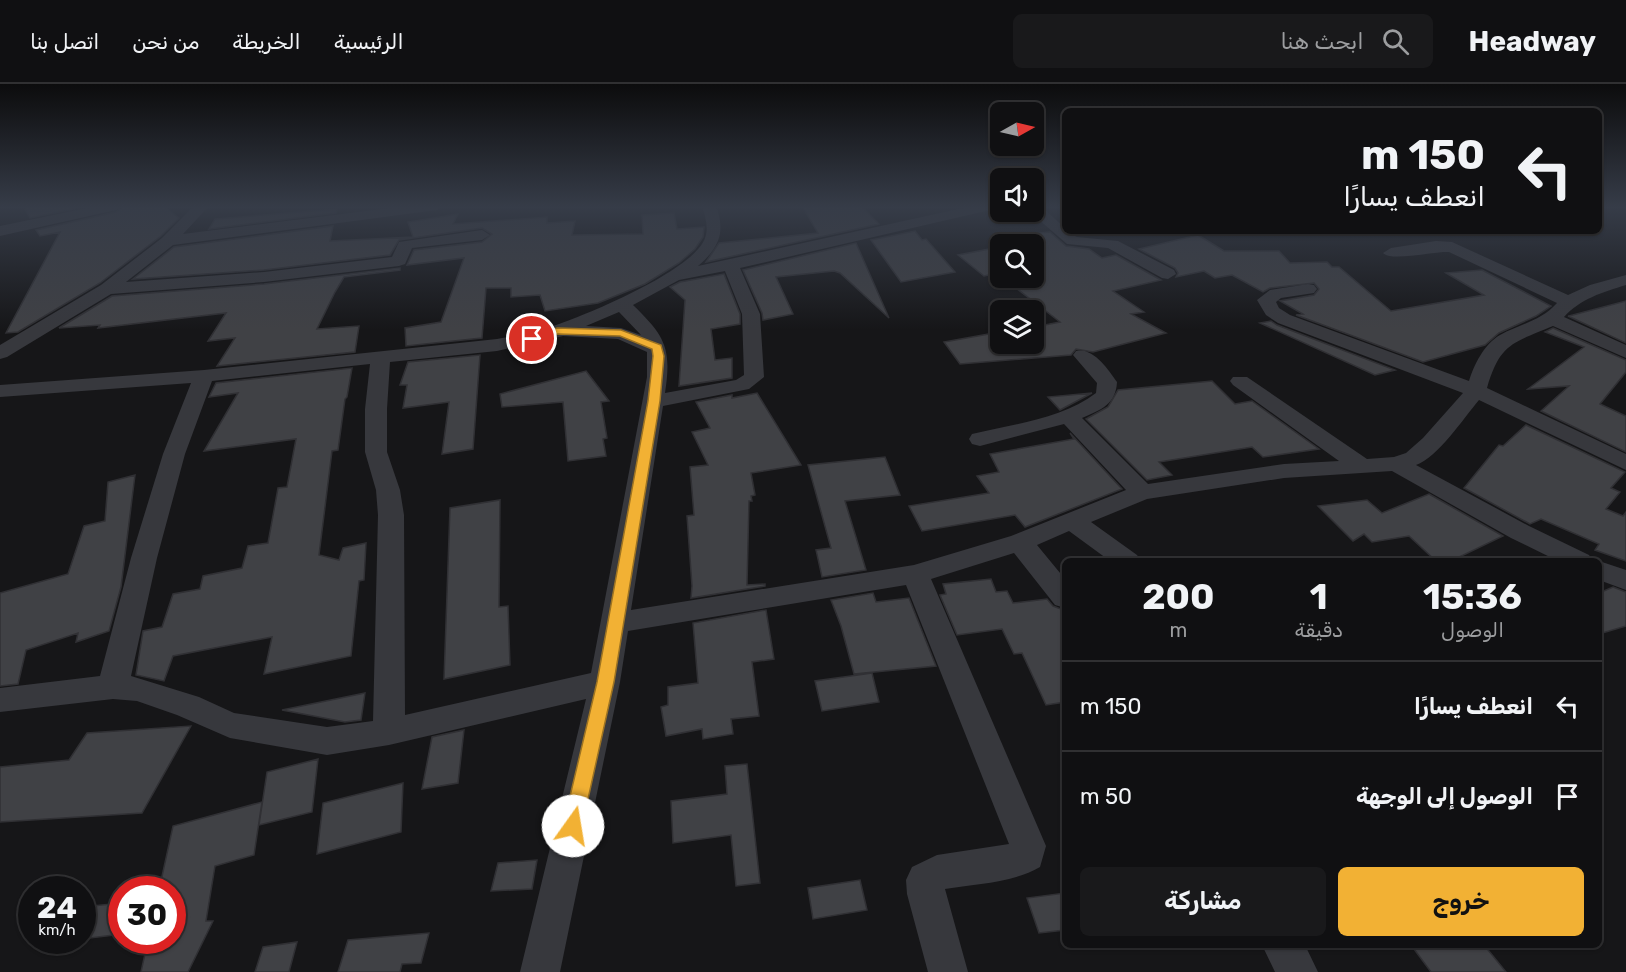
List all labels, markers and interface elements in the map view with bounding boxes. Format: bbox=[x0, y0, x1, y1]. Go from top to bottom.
search box bbox=[1013, 14, 1433, 68]
icon: search bbox=[1379, 25, 1412, 58]
text: Headway bbox=[1469, 25, 1596, 58]
text: ابحث هنا bbox=[1281, 28, 1364, 55]
text: اتصل بنا bbox=[30, 29, 99, 54]
text: من نحن bbox=[132, 29, 199, 54]
text: الخريطة bbox=[232, 29, 301, 54]
text: الرئيسية bbox=[334, 29, 404, 54]
north arrow bbox=[990, 102, 1044, 156]
map controls bbox=[990, 102, 1044, 354]
text: 150 m bbox=[1361, 130, 1485, 180]
icon: left bbox=[1506, 132, 1584, 210]
button: sound bbox=[990, 168, 1044, 222]
text: انعطف يسارًا bbox=[1343, 181, 1485, 213]
button: search bbox=[990, 234, 1044, 288]
button: layers bbox=[990, 300, 1044, 354]
pin bbox=[506, 313, 557, 364]
icon: arrive bbox=[515, 322, 548, 355]
text: 200 bbox=[1142, 575, 1215, 618]
text: 1 bbox=[1310, 575, 1328, 618]
text: 15:36 bbox=[1423, 575, 1522, 618]
text: m bbox=[1169, 618, 1187, 642]
text: دقيقة bbox=[1295, 618, 1343, 642]
text: الوصول bbox=[1441, 618, 1504, 642]
icon: left bbox=[1551, 690, 1584, 723]
text: 150 m bbox=[1080, 693, 1141, 720]
text: انعطف يسارًا bbox=[1414, 693, 1533, 720]
icon: arrive bbox=[1551, 780, 1584, 813]
text: 50 m bbox=[1080, 783, 1132, 810]
text: الوصول إلى الوجهة bbox=[1356, 783, 1533, 810]
position arrow bbox=[541, 794, 605, 858]
button: مشاركة bbox=[1080, 867, 1326, 936]
button: خروج bbox=[1338, 867, 1584, 936]
speed limit sign: 30 bbox=[108, 876, 186, 954]
text: 24 bbox=[37, 890, 77, 926]
text: km/h bbox=[38, 921, 76, 939]

